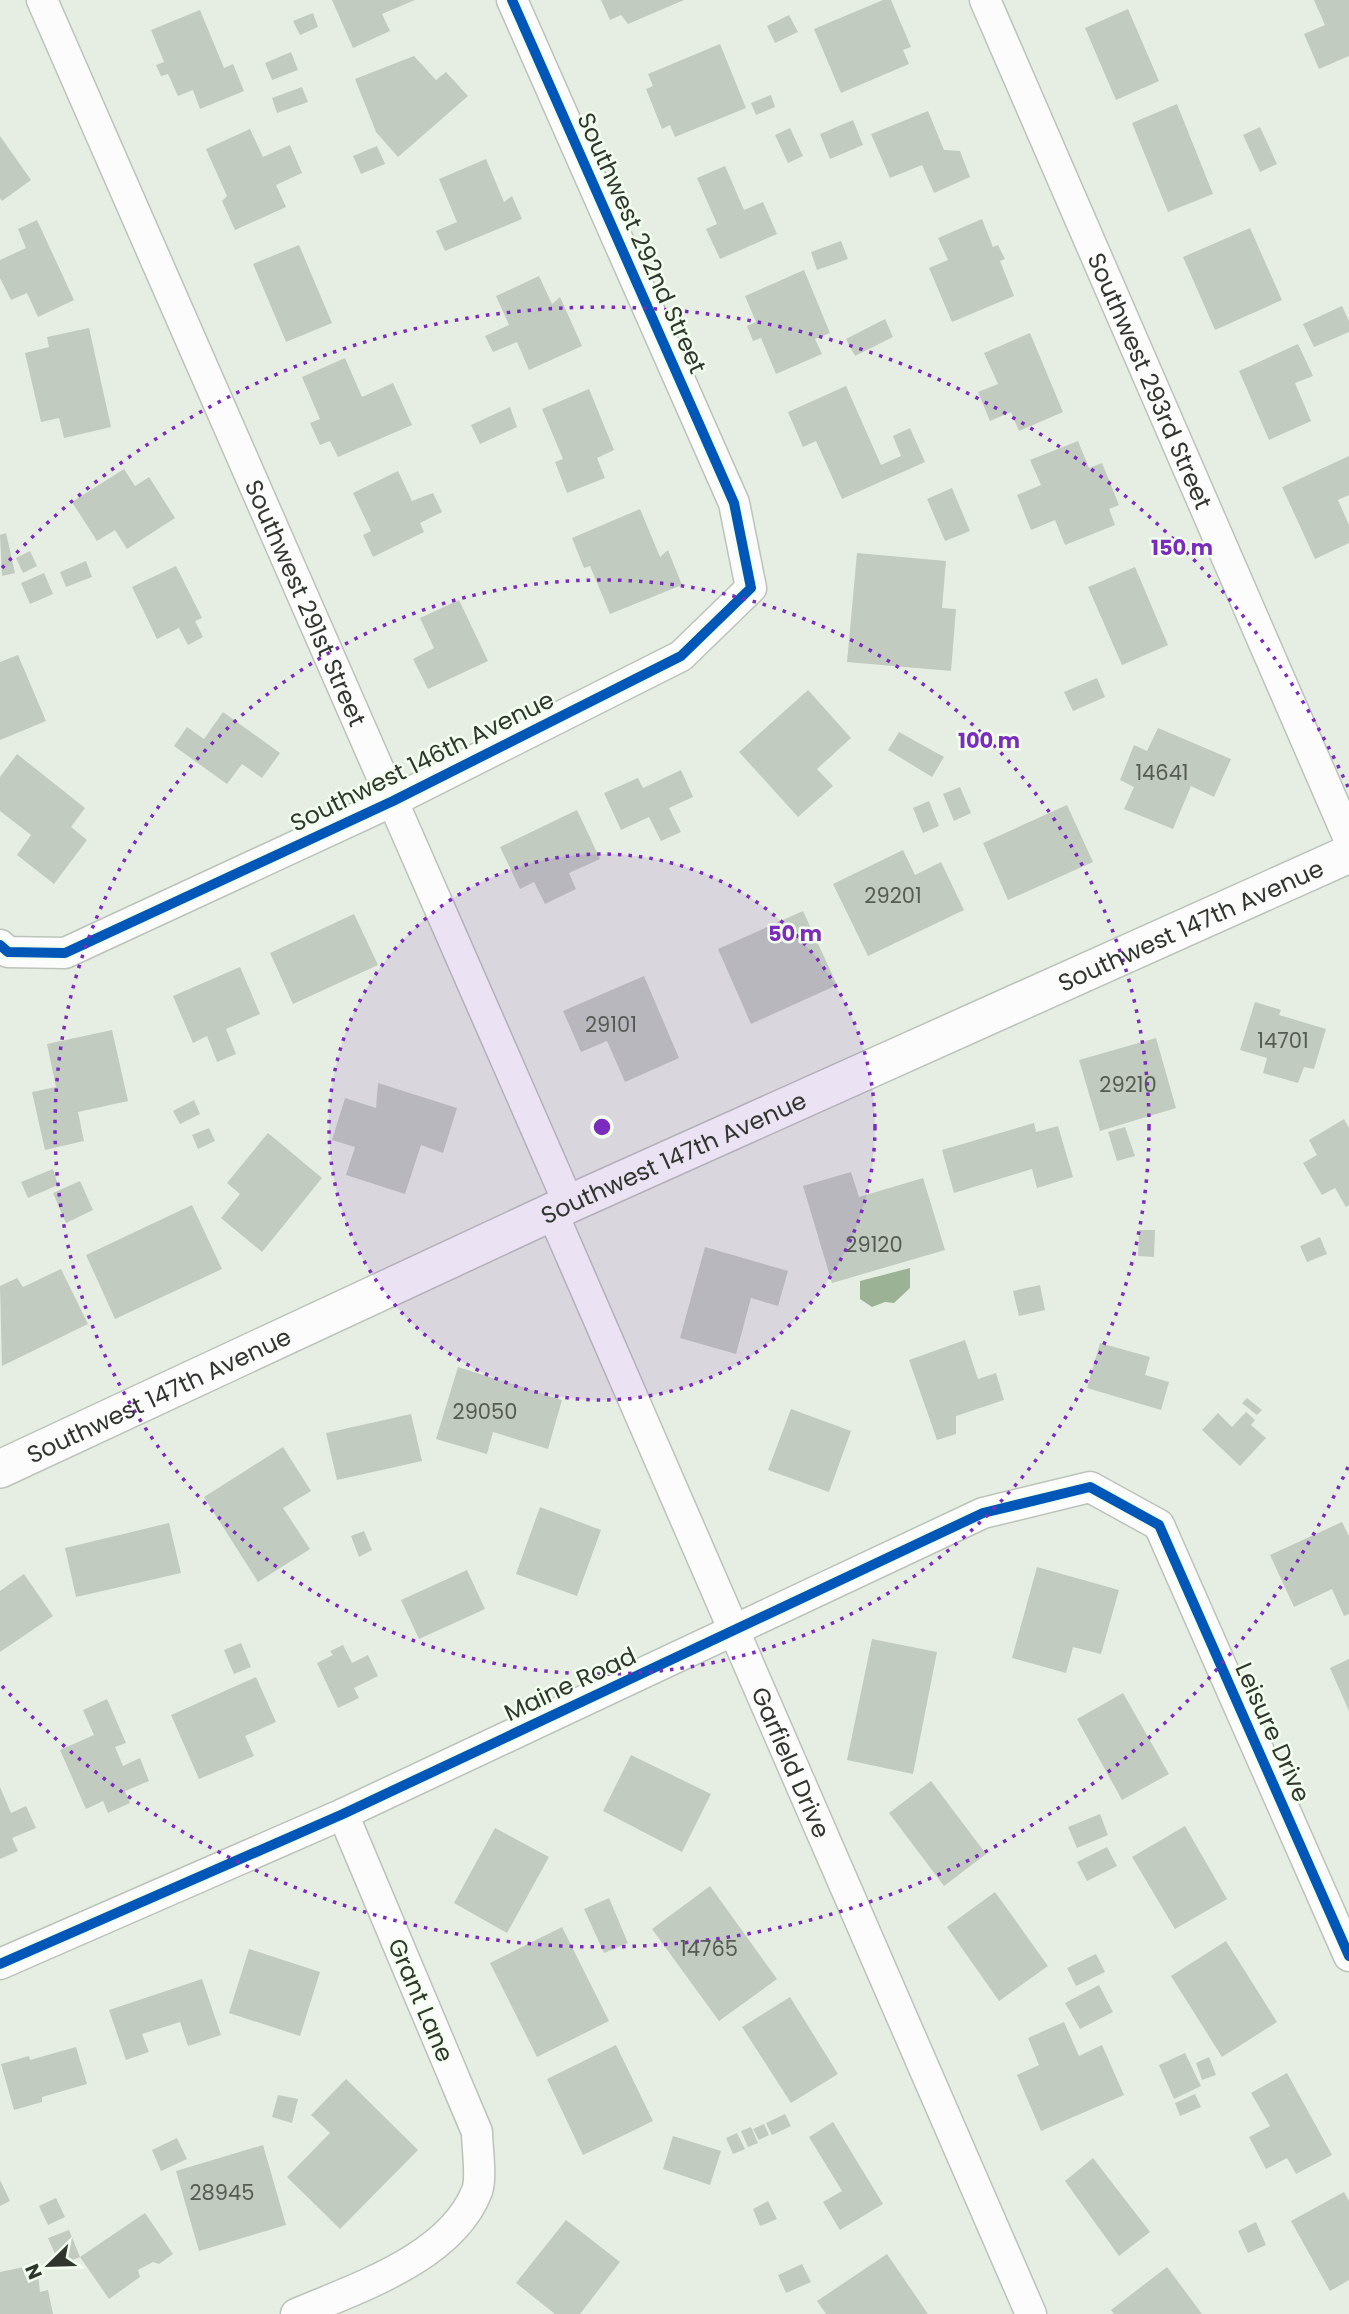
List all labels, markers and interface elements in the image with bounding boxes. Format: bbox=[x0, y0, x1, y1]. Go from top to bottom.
street label: Southwest 292nd Street bbox=[570, 107, 714, 379]
street label: Southwest 293rd Street bbox=[1080, 247, 1220, 514]
street label: Southwest 291st Street bbox=[237, 474, 374, 731]
text: 150 m bbox=[1151, 533, 1213, 562]
street label: Southwest 146th Avenue bbox=[285, 683, 559, 839]
text: 100 m bbox=[958, 726, 1020, 755]
house number: 14641 bbox=[1135, 758, 1189, 787]
street label: Southwest 147th Avenue bbox=[1053, 851, 1329, 999]
house number: 29201 bbox=[864, 881, 922, 910]
text: 50 m bbox=[768, 919, 822, 948]
house number: 29101 bbox=[585, 1010, 637, 1039]
house number: 14701 bbox=[1257, 1026, 1309, 1055]
house number: 29210 bbox=[1099, 1070, 1157, 1099]
street label: Southwest 147th Avenue bbox=[535, 1083, 811, 1231]
centre of rings bbox=[590, 1115, 614, 1139]
house number: 29120 bbox=[845, 1230, 903, 1259]
street label: Southwest 147th Avenue bbox=[21, 1319, 296, 1471]
house number: 29050 bbox=[453, 1397, 517, 1426]
street label: Maine Road bbox=[499, 1639, 641, 1729]
street label: Leisure Drive bbox=[1228, 1657, 1318, 1807]
street label: Garfield Drive bbox=[744, 1682, 838, 1843]
street label: Grant Lane bbox=[380, 1933, 462, 2067]
house number: 14765 bbox=[680, 1934, 738, 1963]
house number: 28945 bbox=[190, 2178, 254, 2207]
north arrow bbox=[14, 2230, 84, 2300]
text: N bbox=[19, 2260, 49, 2283]

